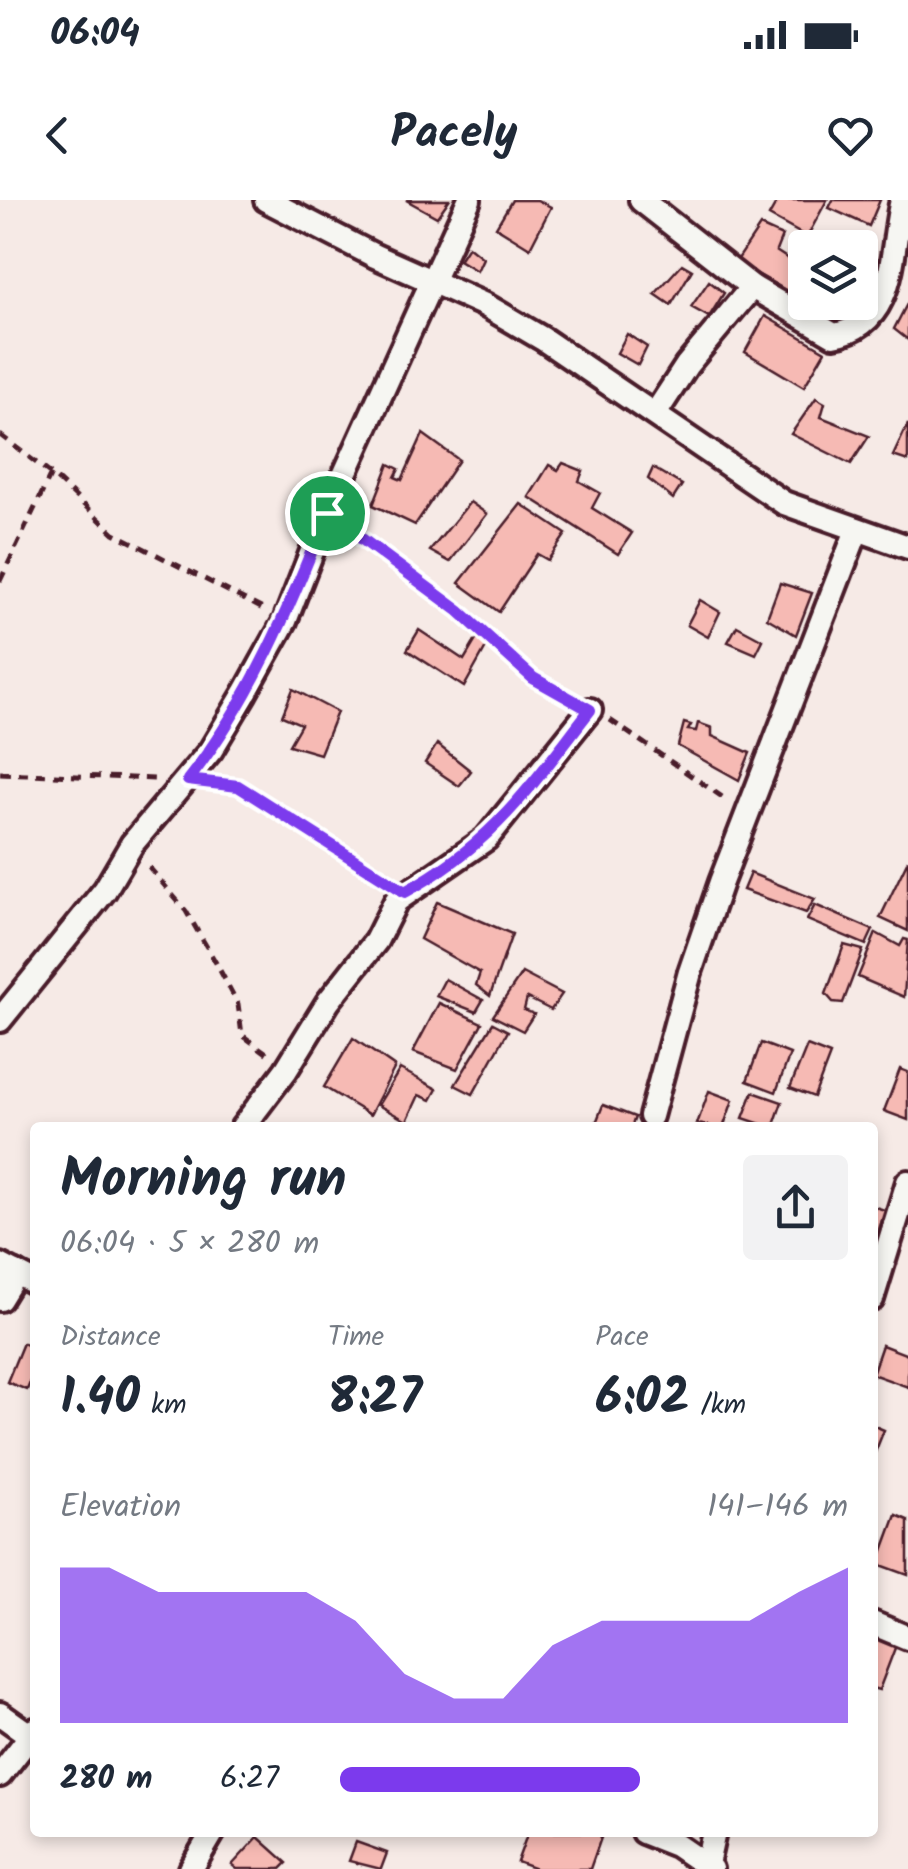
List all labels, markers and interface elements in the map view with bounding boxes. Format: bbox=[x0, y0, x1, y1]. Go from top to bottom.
text: 06:04 bbox=[50, 5, 140, 65]
text: Pacely bbox=[391, 99, 518, 171]
icon: back bbox=[30, 108, 85, 163]
icon: heart bbox=[823, 108, 878, 163]
map controls bbox=[788, 230, 878, 320]
button: layers bbox=[788, 230, 878, 320]
pin bbox=[285, 471, 370, 556]
icon: arrive bbox=[300, 486, 355, 541]
text: Morning run bbox=[60, 1138, 347, 1225]
button: share bbox=[743, 1155, 848, 1260]
text: 06:04 · 5 × 280 m bbox=[60, 1219, 319, 1270]
text: Distance bbox=[60, 1315, 161, 1360]
text: Time bbox=[328, 1315, 384, 1360]
text: Pace bbox=[595, 1315, 649, 1360]
text: 1.40 bbox=[60, 1360, 140, 1440]
text: 8:27 bbox=[328, 1360, 422, 1440]
text: 6:02 bbox=[595, 1360, 690, 1440]
text: km bbox=[140, 1383, 187, 1428]
text: /km bbox=[690, 1383, 746, 1428]
text: Elevation bbox=[60, 1482, 181, 1533]
text: 141–146 m bbox=[707, 1482, 848, 1533]
text: 280 m bbox=[60, 1754, 152, 1805]
text: 6:27 bbox=[220, 1754, 279, 1805]

